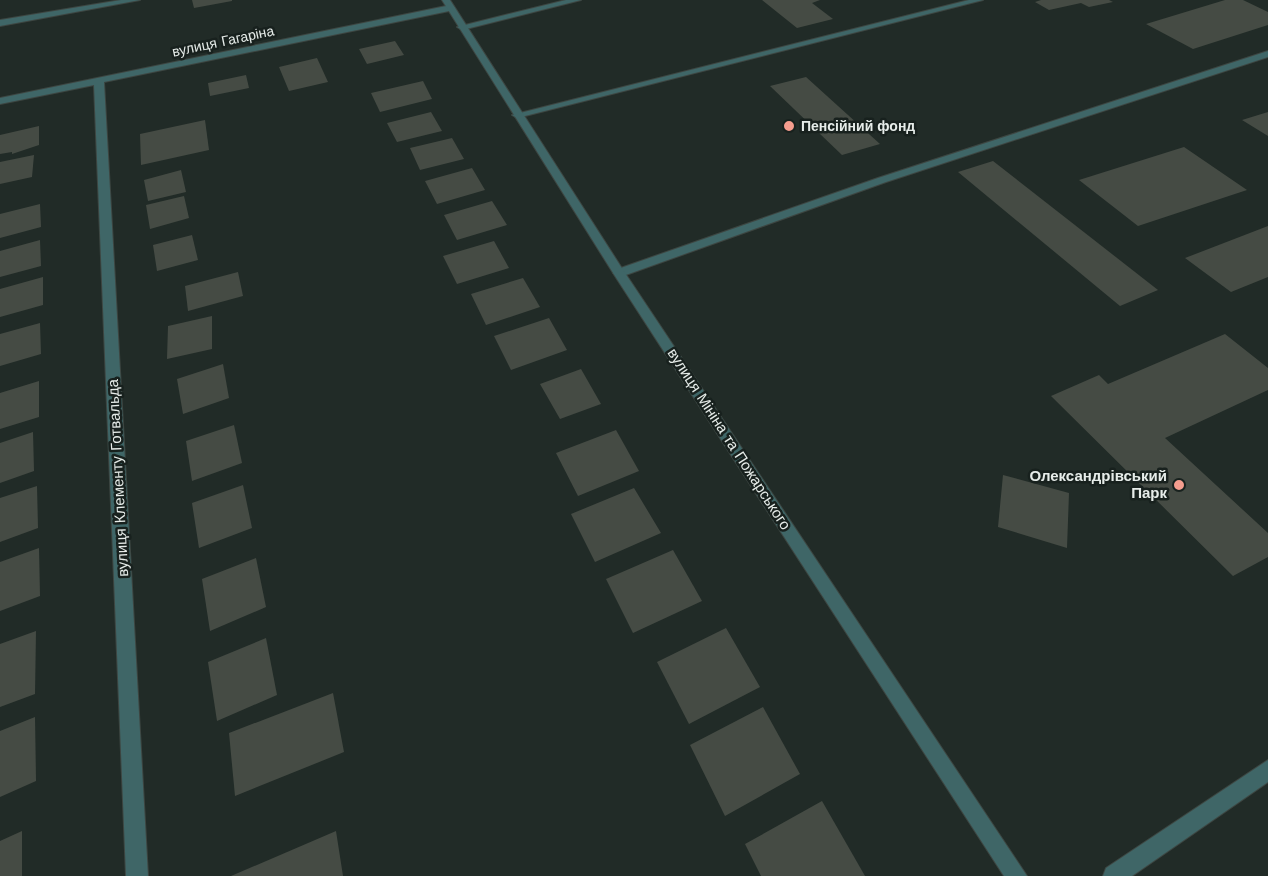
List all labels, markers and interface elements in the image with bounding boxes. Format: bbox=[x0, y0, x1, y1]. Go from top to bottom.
street label: вулиця Гагаріна bbox=[171, 22, 276, 60]
place label: Пенсійний фонд bbox=[801, 118, 915, 134]
marker: Пенсійний фонд bbox=[782, 119, 796, 133]
street label: вулиця Мініна та Пожарського bbox=[664, 345, 794, 533]
street label: вулиця Клементу Готвальда bbox=[104, 378, 132, 577]
place label: Олександрівський Парк bbox=[1029, 467, 1167, 502]
marker: Олександрівський Парк bbox=[1172, 478, 1186, 492]

